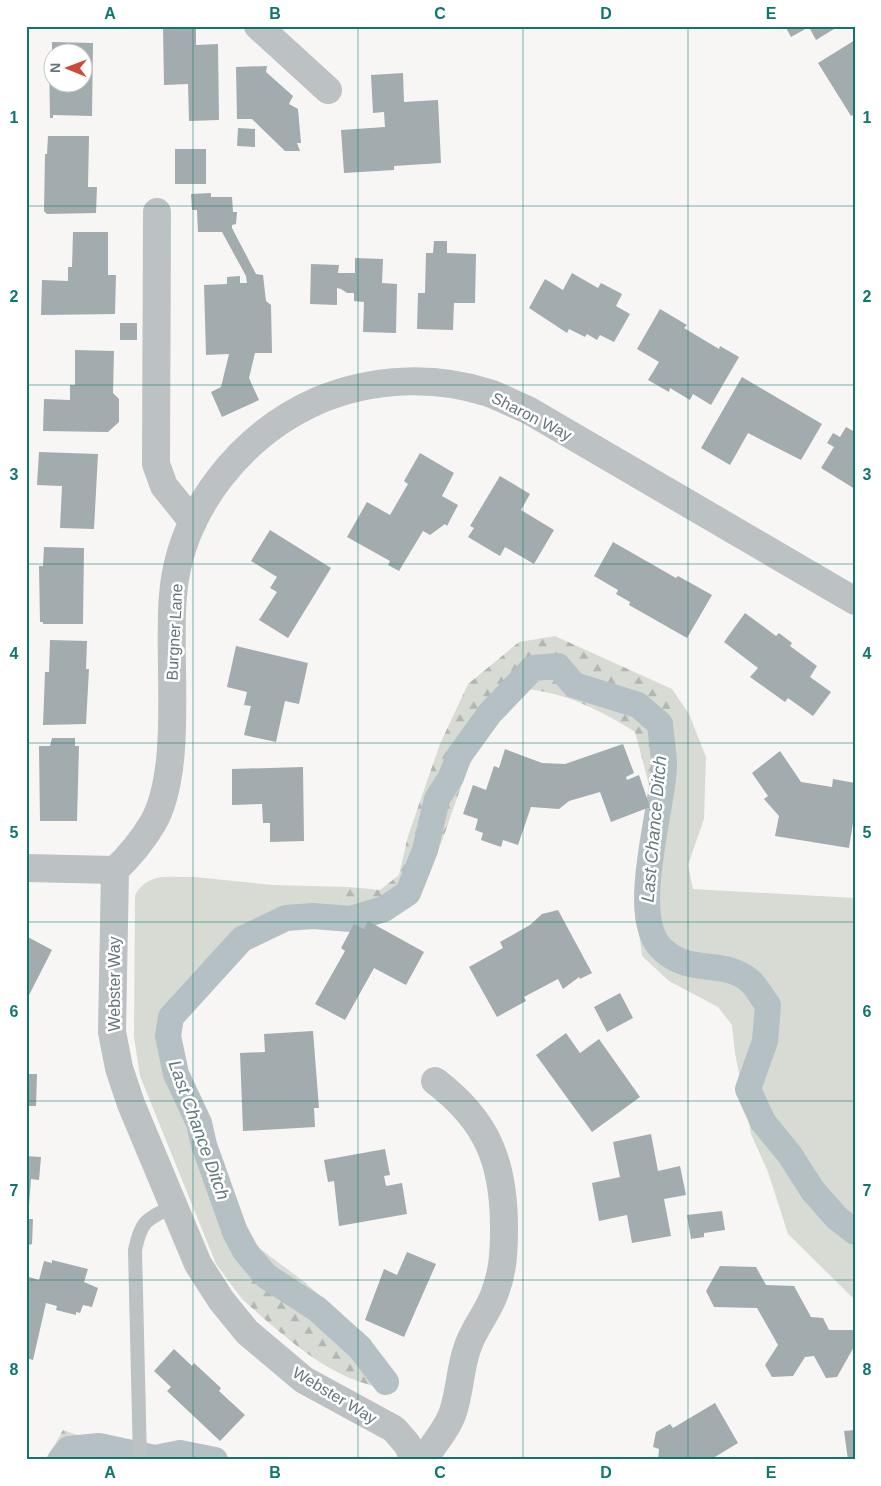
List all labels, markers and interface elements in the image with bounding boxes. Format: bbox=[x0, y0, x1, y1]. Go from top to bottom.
text: A bbox=[104, 5, 116, 22]
text: B bbox=[269, 5, 281, 22]
text: C bbox=[434, 5, 446, 22]
text: D bbox=[600, 5, 612, 22]
text: E bbox=[766, 5, 777, 22]
north arrow bbox=[42, 42, 92, 92]
text: N bbox=[47, 63, 63, 73]
text: 1 bbox=[10, 109, 19, 126]
text: 1 bbox=[863, 109, 872, 126]
text: 2 bbox=[10, 288, 19, 305]
text: 2 bbox=[863, 288, 872, 305]
street label: Sharon Way bbox=[489, 389, 575, 444]
text: 3 bbox=[10, 466, 19, 483]
text: 3 bbox=[863, 466, 872, 483]
street label: Burgner Lane bbox=[163, 583, 186, 681]
text: 4 bbox=[10, 645, 19, 662]
text: 4 bbox=[863, 645, 872, 662]
water label: Last Chance Ditch bbox=[638, 755, 670, 903]
text: 5 bbox=[10, 824, 19, 841]
text: 5 bbox=[863, 824, 872, 841]
street label: Webster Way bbox=[106, 936, 123, 1032]
text: 6 bbox=[10, 1003, 19, 1020]
text: 6 bbox=[863, 1003, 872, 1020]
water label: Last Chance Ditch bbox=[164, 1057, 234, 1203]
text: 7 bbox=[10, 1182, 19, 1199]
text: 7 bbox=[863, 1182, 872, 1199]
text: 8 bbox=[10, 1361, 19, 1378]
text: 8 bbox=[863, 1361, 872, 1378]
street label: Webster Way bbox=[290, 1364, 380, 1427]
text: A bbox=[104, 1464, 116, 1481]
text: B bbox=[269, 1464, 281, 1481]
text: C bbox=[434, 1464, 446, 1481]
text: D bbox=[600, 1464, 612, 1481]
text: E bbox=[766, 1464, 777, 1481]

